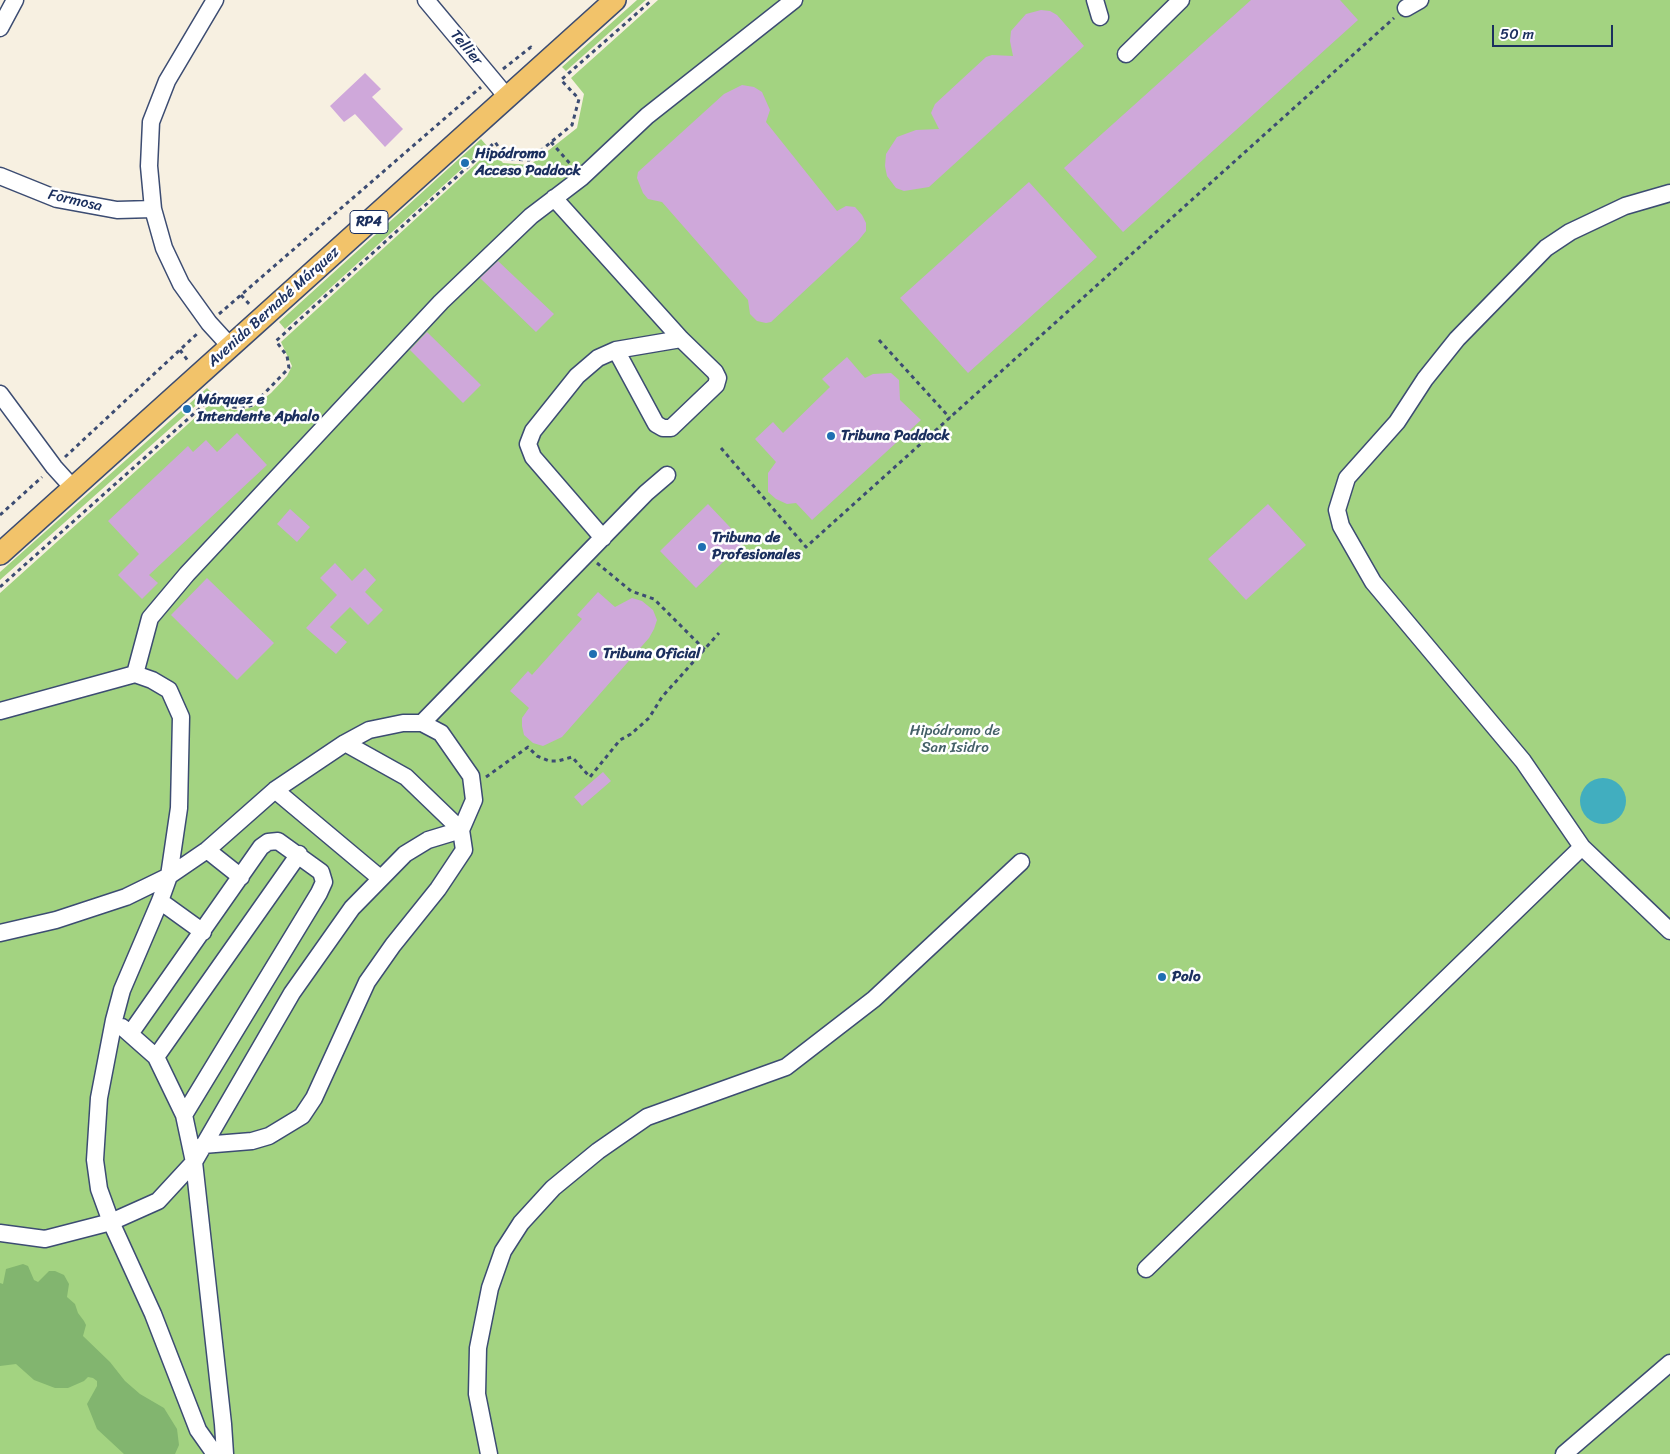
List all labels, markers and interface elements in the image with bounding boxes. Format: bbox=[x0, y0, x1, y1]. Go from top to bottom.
scale bar bbox=[1495, 15, 1616, 47]
text: 50 m bbox=[1500, 21, 1534, 47]
street label: Tellier bbox=[446, 27, 486, 69]
place label: Hipódromo Acceso Paddock bbox=[475, 145, 581, 180]
marker: Hipódromo Acceso Paddock bbox=[459, 157, 471, 169]
street label: Formosa bbox=[46, 186, 104, 216]
road number: RP4 bbox=[350, 210, 388, 233]
street label: Avenida Bernabé Márquez bbox=[205, 243, 343, 371]
place label: Márquez e Intendente Aphalo bbox=[197, 391, 319, 426]
marker: Márquez e Intendente Aphalo bbox=[181, 403, 193, 415]
place label: Tribuna Paddock bbox=[841, 427, 949, 445]
marker: Tribuna Paddock bbox=[825, 430, 837, 442]
place label: Tribuna de Profesionales bbox=[712, 529, 800, 564]
marker: Tribuna de Profesionales bbox=[696, 541, 708, 553]
place label: Tribuna Oficial bbox=[603, 645, 700, 663]
marker: Tribuna Oficial bbox=[587, 648, 599, 660]
park label: Hipódromo de San Isidro bbox=[910, 722, 1000, 757]
place label: Polo bbox=[1172, 968, 1201, 986]
marker: Polo bbox=[1156, 971, 1168, 983]

